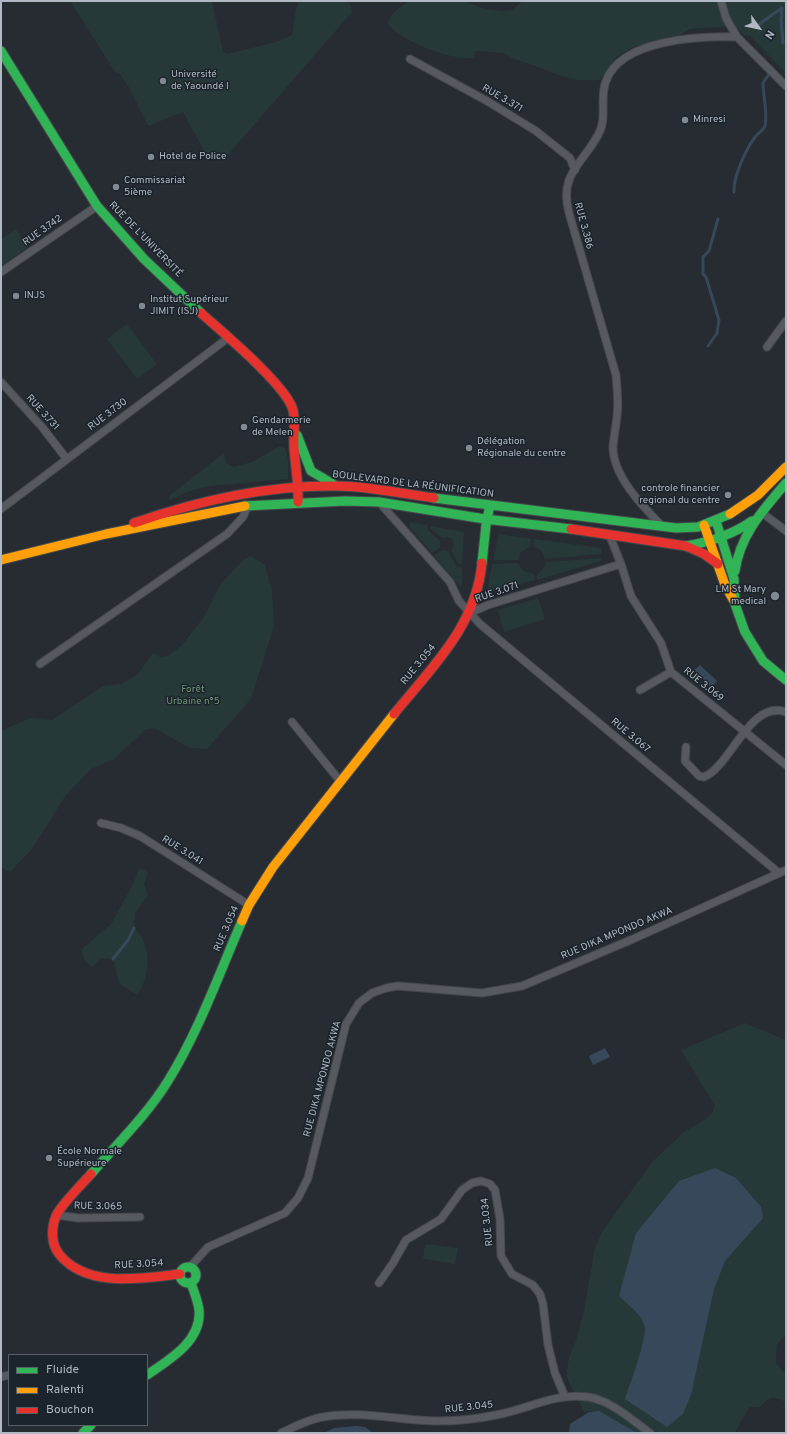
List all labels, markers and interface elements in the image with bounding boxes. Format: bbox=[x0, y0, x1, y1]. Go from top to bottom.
north arrow bbox=[739, 8, 779, 48]
text: N bbox=[761, 27, 777, 42]
place label: Université de Yaoundé I bbox=[171, 69, 229, 92]
marker: Université de Yaoundé I bbox=[158, 76, 168, 86]
street label: RUE 3.371 bbox=[479, 83, 525, 115]
place label: Minresi bbox=[693, 114, 725, 126]
marker: Minresi bbox=[680, 115, 690, 125]
place label: Hotel de Police bbox=[159, 151, 226, 163]
marker: Hotel de Police bbox=[146, 152, 156, 162]
place label: Commissariat 5ième bbox=[124, 175, 186, 198]
marker: Commissariat 5ième bbox=[111, 182, 121, 192]
street label: RUE DE L'UNIVERSITÉ bbox=[106, 200, 184, 280]
street label: RUE 3.386 bbox=[571, 201, 595, 251]
street label: RUE 3.742 bbox=[21, 213, 65, 249]
place label: INJS bbox=[24, 290, 45, 302]
marker: INJS bbox=[11, 291, 21, 301]
place label: Institut Supérieur JIMIT (ISJ) bbox=[150, 294, 229, 318]
marker: Institut Supérieur JIMIT (ISJ) bbox=[137, 301, 147, 311]
street label: RUE 3.731 bbox=[23, 393, 61, 433]
street label: RUE 3.730 bbox=[86, 396, 130, 434]
place label: Gendarmerie de Melen bbox=[252, 415, 311, 438]
marker: Gendarmerie de Melen bbox=[239, 422, 249, 432]
place label: Délégation Régionale du centre bbox=[477, 436, 566, 460]
marker: Délégation Régionale du centre bbox=[464, 443, 474, 453]
street label: BOULEVARD DE LA RÉUNIFICATION bbox=[331, 469, 495, 501]
place label: controle financier regional du centre bbox=[639, 483, 720, 506]
marker: controle financier regional du centre bbox=[723, 490, 733, 500]
street label: RUE 3.071 bbox=[474, 580, 520, 606]
place label: LM St Mary medical bbox=[716, 584, 766, 608]
marker: LM St Mary medical bbox=[769, 590, 781, 602]
street label: RUE 3.054 bbox=[399, 642, 439, 688]
street label: RUE 3.069 bbox=[681, 665, 725, 705]
park label: Forêt Urbaine n°5 bbox=[166, 684, 220, 708]
street label: RUE 3.067 bbox=[608, 716, 652, 756]
street label: RUE 3.041 bbox=[159, 834, 205, 868]
street label: RUE 3.054 bbox=[212, 904, 242, 954]
street label: RUE DIKA MPONDO AKWA bbox=[559, 905, 675, 963]
street label: RUE DIKA MPONDO AKWA bbox=[302, 1020, 344, 1138]
place label: École Normale Supérieure bbox=[57, 1146, 122, 1170]
marker: École Normale Supérieure bbox=[44, 1153, 54, 1163]
street label: RUE 3.034 bbox=[479, 1197, 497, 1247]
street label: RUE 3.065 bbox=[74, 1201, 122, 1213]
street label: RUE 3.054 bbox=[114, 1258, 164, 1272]
legend bbox=[8, 1354, 148, 1426]
text: Fluide bbox=[46, 1362, 79, 1378]
text: Ralenti bbox=[46, 1382, 84, 1398]
street label: RUE 3.045 bbox=[444, 1399, 494, 1417]
text: Bouchon bbox=[46, 1402, 94, 1418]

